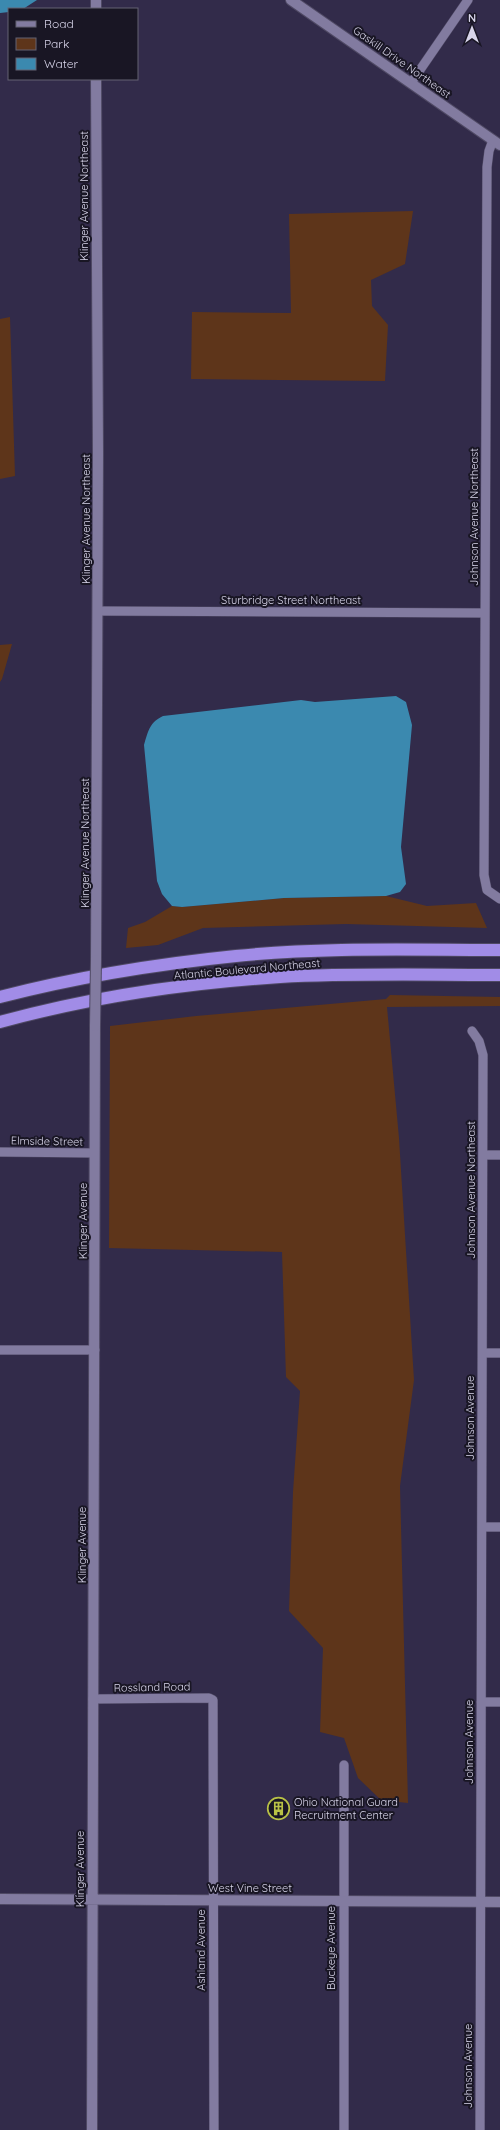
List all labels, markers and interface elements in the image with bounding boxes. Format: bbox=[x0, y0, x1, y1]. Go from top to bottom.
legend bbox=[8, 8, 138, 80]
north arrow bbox=[452, 8, 492, 48]
text: N bbox=[468, 11, 476, 25]
text: Road bbox=[44, 16, 74, 31]
street label: Gaskill Drive Northeast bbox=[350, 23, 454, 101]
text: Park bbox=[44, 36, 69, 51]
text: Water bbox=[44, 56, 79, 71]
street label: Klinger Avenue Northeast bbox=[77, 131, 91, 261]
street label: Johnson Avenue Northeast bbox=[467, 448, 481, 586]
street label: Klinger Avenue Northeast bbox=[79, 454, 93, 584]
street label: Sturbridge Street Northeast bbox=[221, 593, 361, 607]
street label: Klinger Avenue Northeast bbox=[78, 778, 92, 908]
street label: Atlantic Boulevard Northeast bbox=[173, 956, 321, 982]
street label: Johnson Avenue Northeast bbox=[464, 1121, 478, 1259]
street label: Elmside Street bbox=[11, 1133, 84, 1149]
street label: Klinger Avenue bbox=[76, 1183, 90, 1259]
street label: Johnson Avenue bbox=[463, 1376, 477, 1460]
street label: Klinger Avenue bbox=[75, 1507, 89, 1583]
street label: Rossland Road bbox=[113, 1679, 191, 1695]
street label: Johnson Avenue bbox=[462, 1700, 476, 1784]
building icon: Ohio National Guard Recruitment Center bbox=[265, 1795, 291, 1821]
place label: Ohio National Guard Recruitment Center bbox=[294, 1795, 398, 1822]
street label: Klinger Avenue bbox=[73, 1831, 87, 1907]
street label: West Vine Street bbox=[208, 1881, 292, 1895]
street label: Buckeye Avenue bbox=[324, 1906, 338, 1990]
street label: Ashland Avenue bbox=[194, 1909, 208, 1991]
street label: Johnson Avenue bbox=[461, 2024, 475, 2108]

